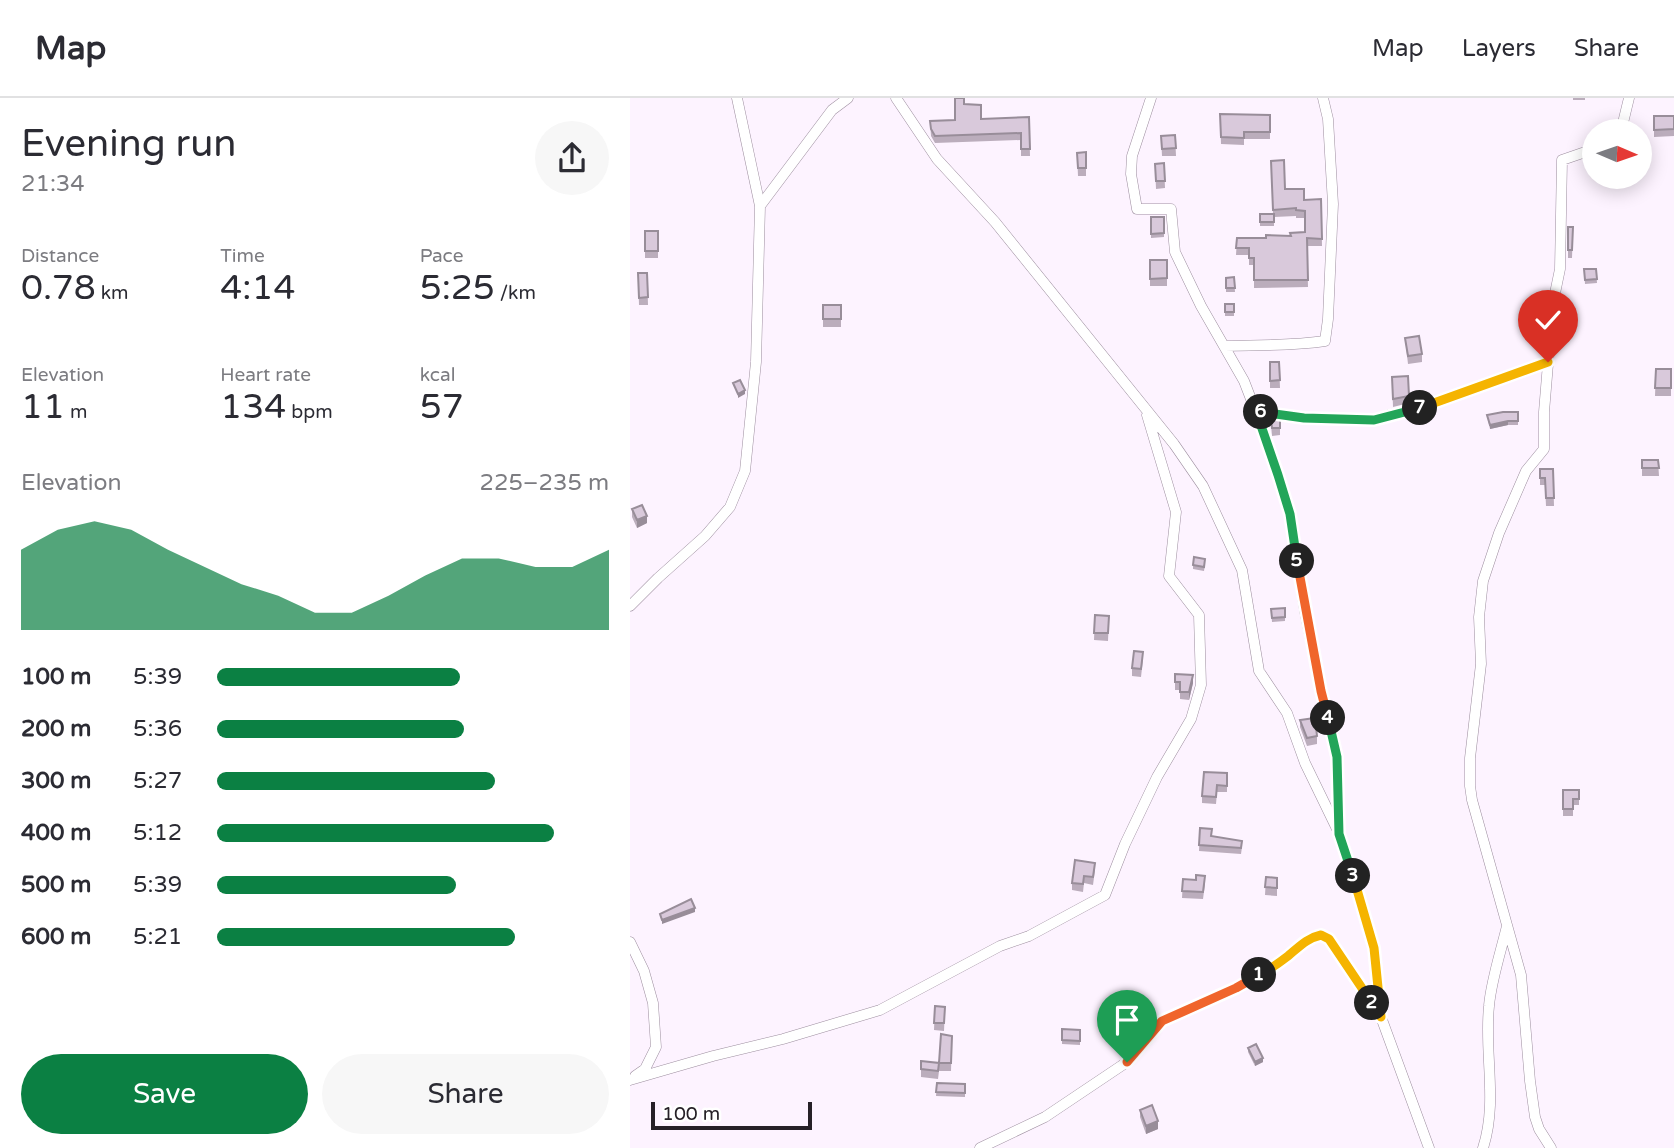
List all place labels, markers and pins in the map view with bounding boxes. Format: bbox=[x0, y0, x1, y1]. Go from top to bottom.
pin bbox=[1518, 290, 1578, 362]
pin: 7 bbox=[1402, 390, 1438, 426]
pin: 6 bbox=[1244, 394, 1278, 430]
pin: 5 bbox=[1280, 544, 1314, 578]
pin: 4 bbox=[1310, 700, 1346, 736]
pin: 3 bbox=[1336, 858, 1370, 894]
pin: 1 bbox=[1242, 958, 1276, 992]
pin: 2 bbox=[1354, 986, 1390, 1020]
pin bbox=[1097, 990, 1157, 1062]

